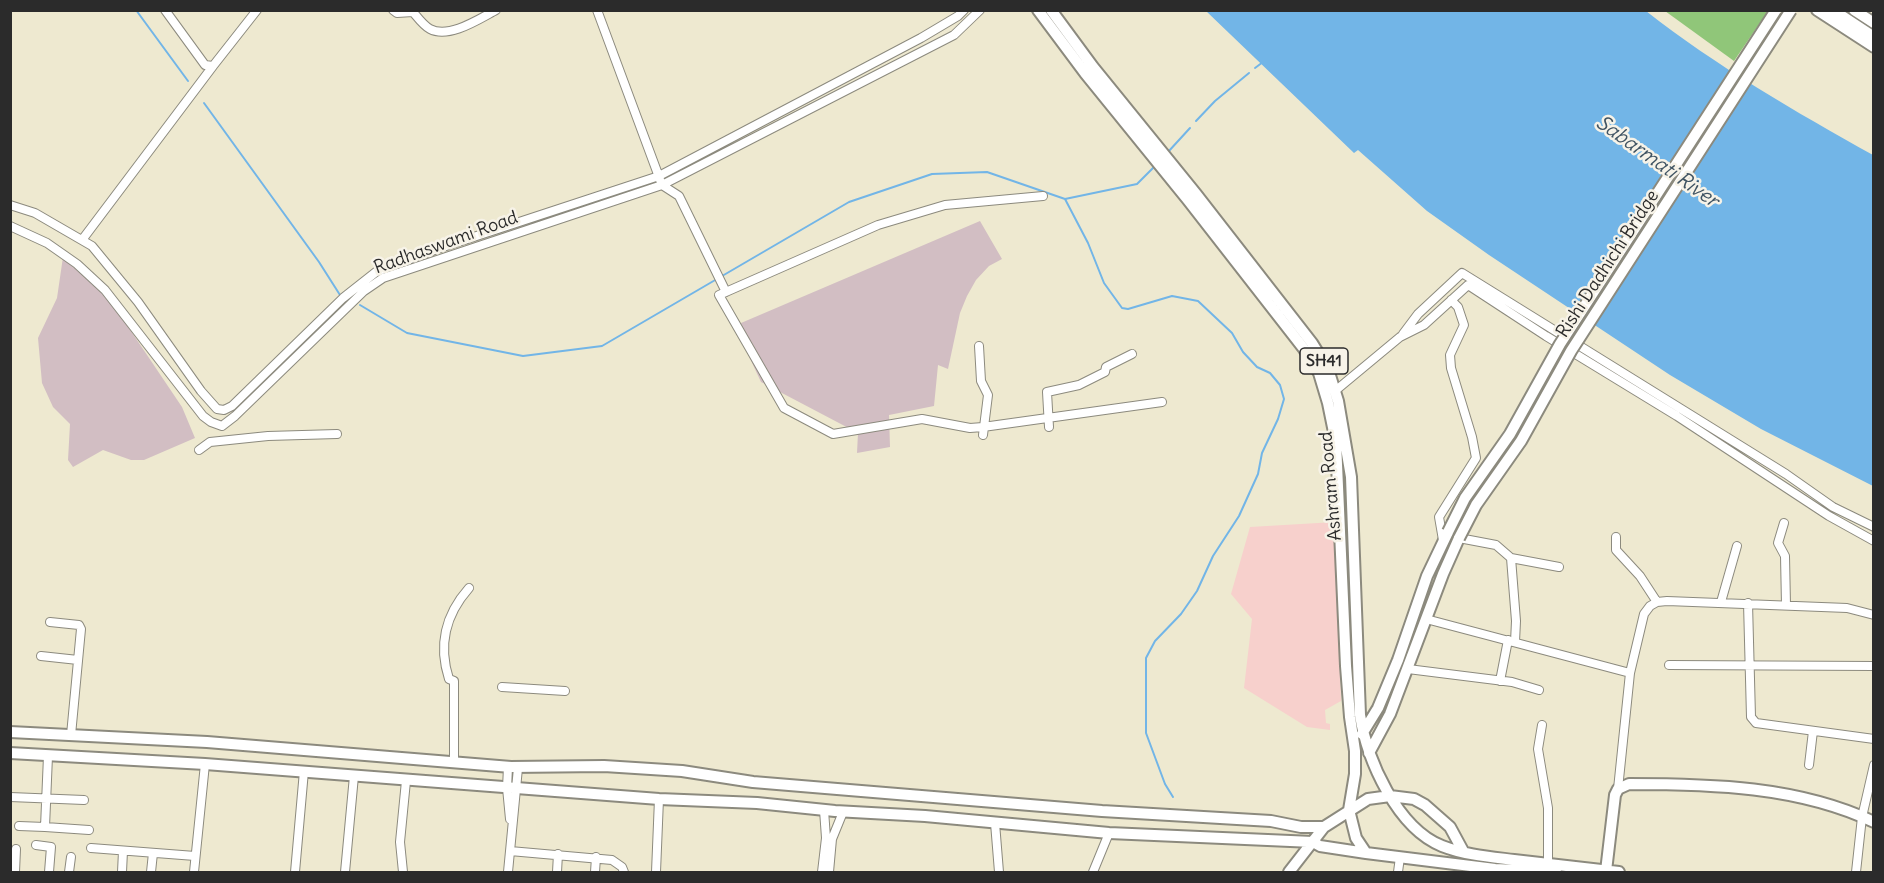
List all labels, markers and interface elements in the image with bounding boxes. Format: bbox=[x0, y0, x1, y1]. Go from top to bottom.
water label: Sabarmati River bbox=[1591, 111, 1723, 213]
street label: Rishi Dadhichi Bridge bbox=[1552, 186, 1664, 342]
street label: Radhaswami Road bbox=[371, 207, 521, 279]
road number: SH41 bbox=[1300, 348, 1348, 374]
street label: Ashram Road bbox=[1315, 430, 1347, 542]

